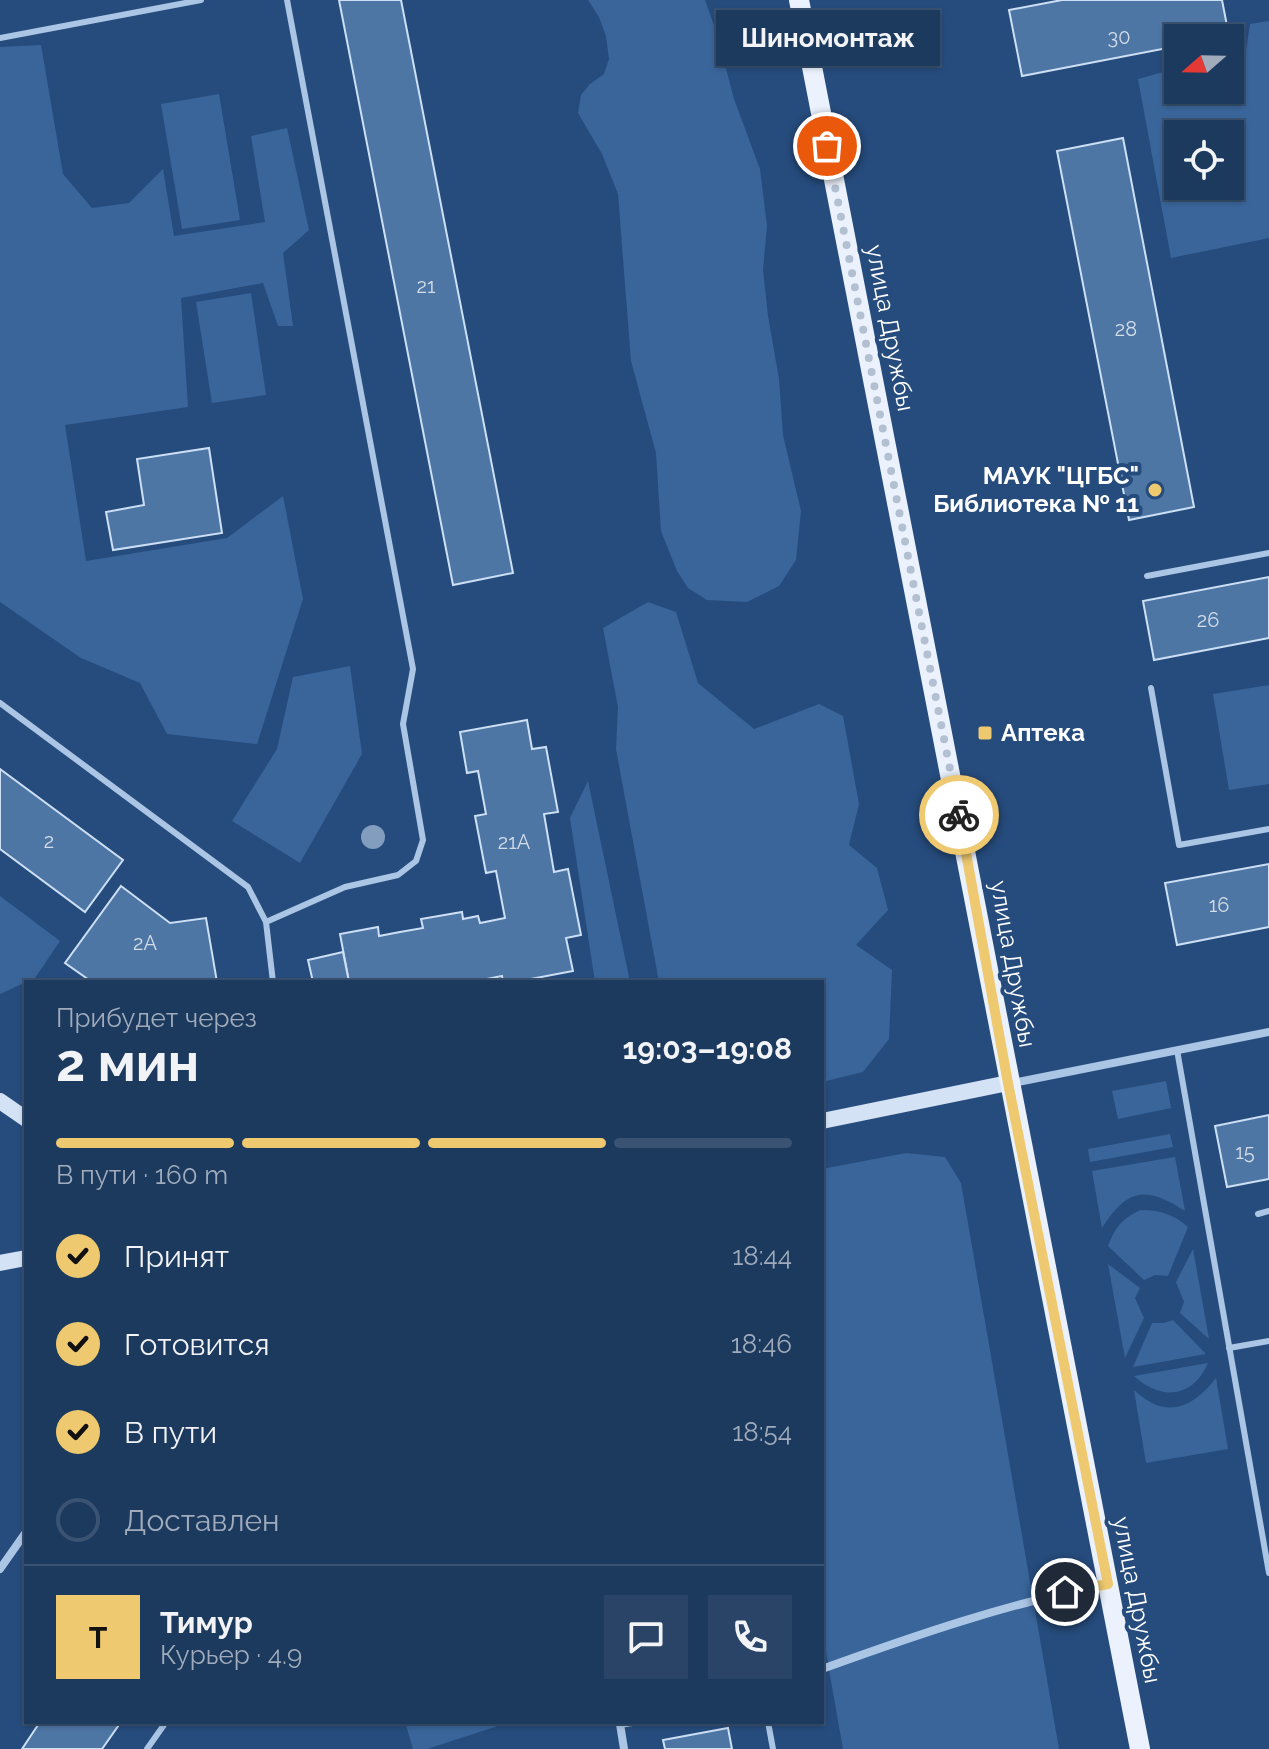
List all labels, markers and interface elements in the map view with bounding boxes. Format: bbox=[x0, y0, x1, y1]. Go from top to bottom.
callout: Шиномонтаж bbox=[715, 10, 939, 66]
text: Шиномонтаж bbox=[741, 23, 915, 53]
north arrow bbox=[1164, 24, 1244, 104]
map controls bbox=[1164, 24, 1244, 200]
house number: 30 bbox=[1108, 25, 1130, 49]
pin bbox=[793, 112, 861, 180]
button: locate bbox=[1164, 120, 1244, 200]
icon: bag bbox=[805, 124, 849, 168]
street label: улица Дружбы bbox=[860, 242, 921, 414]
house number: 21 bbox=[417, 274, 436, 298]
house number: 28 bbox=[1115, 317, 1137, 341]
place label: МАУК "ЦГБС" Библиотека № 11 bbox=[933, 461, 1139, 518]
marker: МАУК "ЦГБС" Библиотека № 11 bbox=[1146, 481, 1164, 499]
house number: 26 bbox=[1197, 608, 1219, 632]
place label: Аптека bbox=[1001, 718, 1085, 747]
marker: Аптека bbox=[976, 724, 994, 742]
courier bbox=[919, 775, 999, 855]
icon: bike bbox=[937, 793, 981, 837]
house number: 2 bbox=[44, 829, 54, 853]
house number: 21А bbox=[498, 830, 531, 854]
street label: улица Дружбы bbox=[985, 878, 1042, 1050]
house number: 16 bbox=[1209, 893, 1229, 917]
house number: 2А bbox=[133, 931, 157, 955]
text: Прибудет через bbox=[56, 1003, 257, 1033]
text: 19:03–19:08 bbox=[622, 1031, 792, 1066]
text: 2 мин bbox=[56, 1032, 199, 1093]
house number: 15 bbox=[1235, 1140, 1255, 1164]
text: В пути · 160 m bbox=[56, 1160, 228, 1190]
icon: check bbox=[56, 1234, 100, 1278]
text: Принят bbox=[124, 1239, 229, 1274]
text: 18:44 bbox=[732, 1241, 792, 1271]
icon: check bbox=[56, 1322, 100, 1366]
text: Готовится bbox=[124, 1327, 270, 1362]
text: 18:46 bbox=[731, 1329, 792, 1359]
icon: check bbox=[56, 1410, 100, 1454]
text: В пути bbox=[124, 1415, 217, 1450]
text: 18:54 bbox=[732, 1417, 792, 1447]
text: Доставлен bbox=[124, 1503, 280, 1538]
street label: улица Дружбы bbox=[1107, 1514, 1168, 1686]
pin bbox=[1031, 1558, 1099, 1626]
icon: home bbox=[1043, 1570, 1087, 1614]
button: chat bbox=[604, 1595, 688, 1679]
button: phone bbox=[708, 1595, 792, 1679]
text: Тимур bbox=[160, 1605, 253, 1640]
text: Т bbox=[89, 1620, 107, 1655]
text: Курьер · 4.9 bbox=[160, 1640, 302, 1670]

